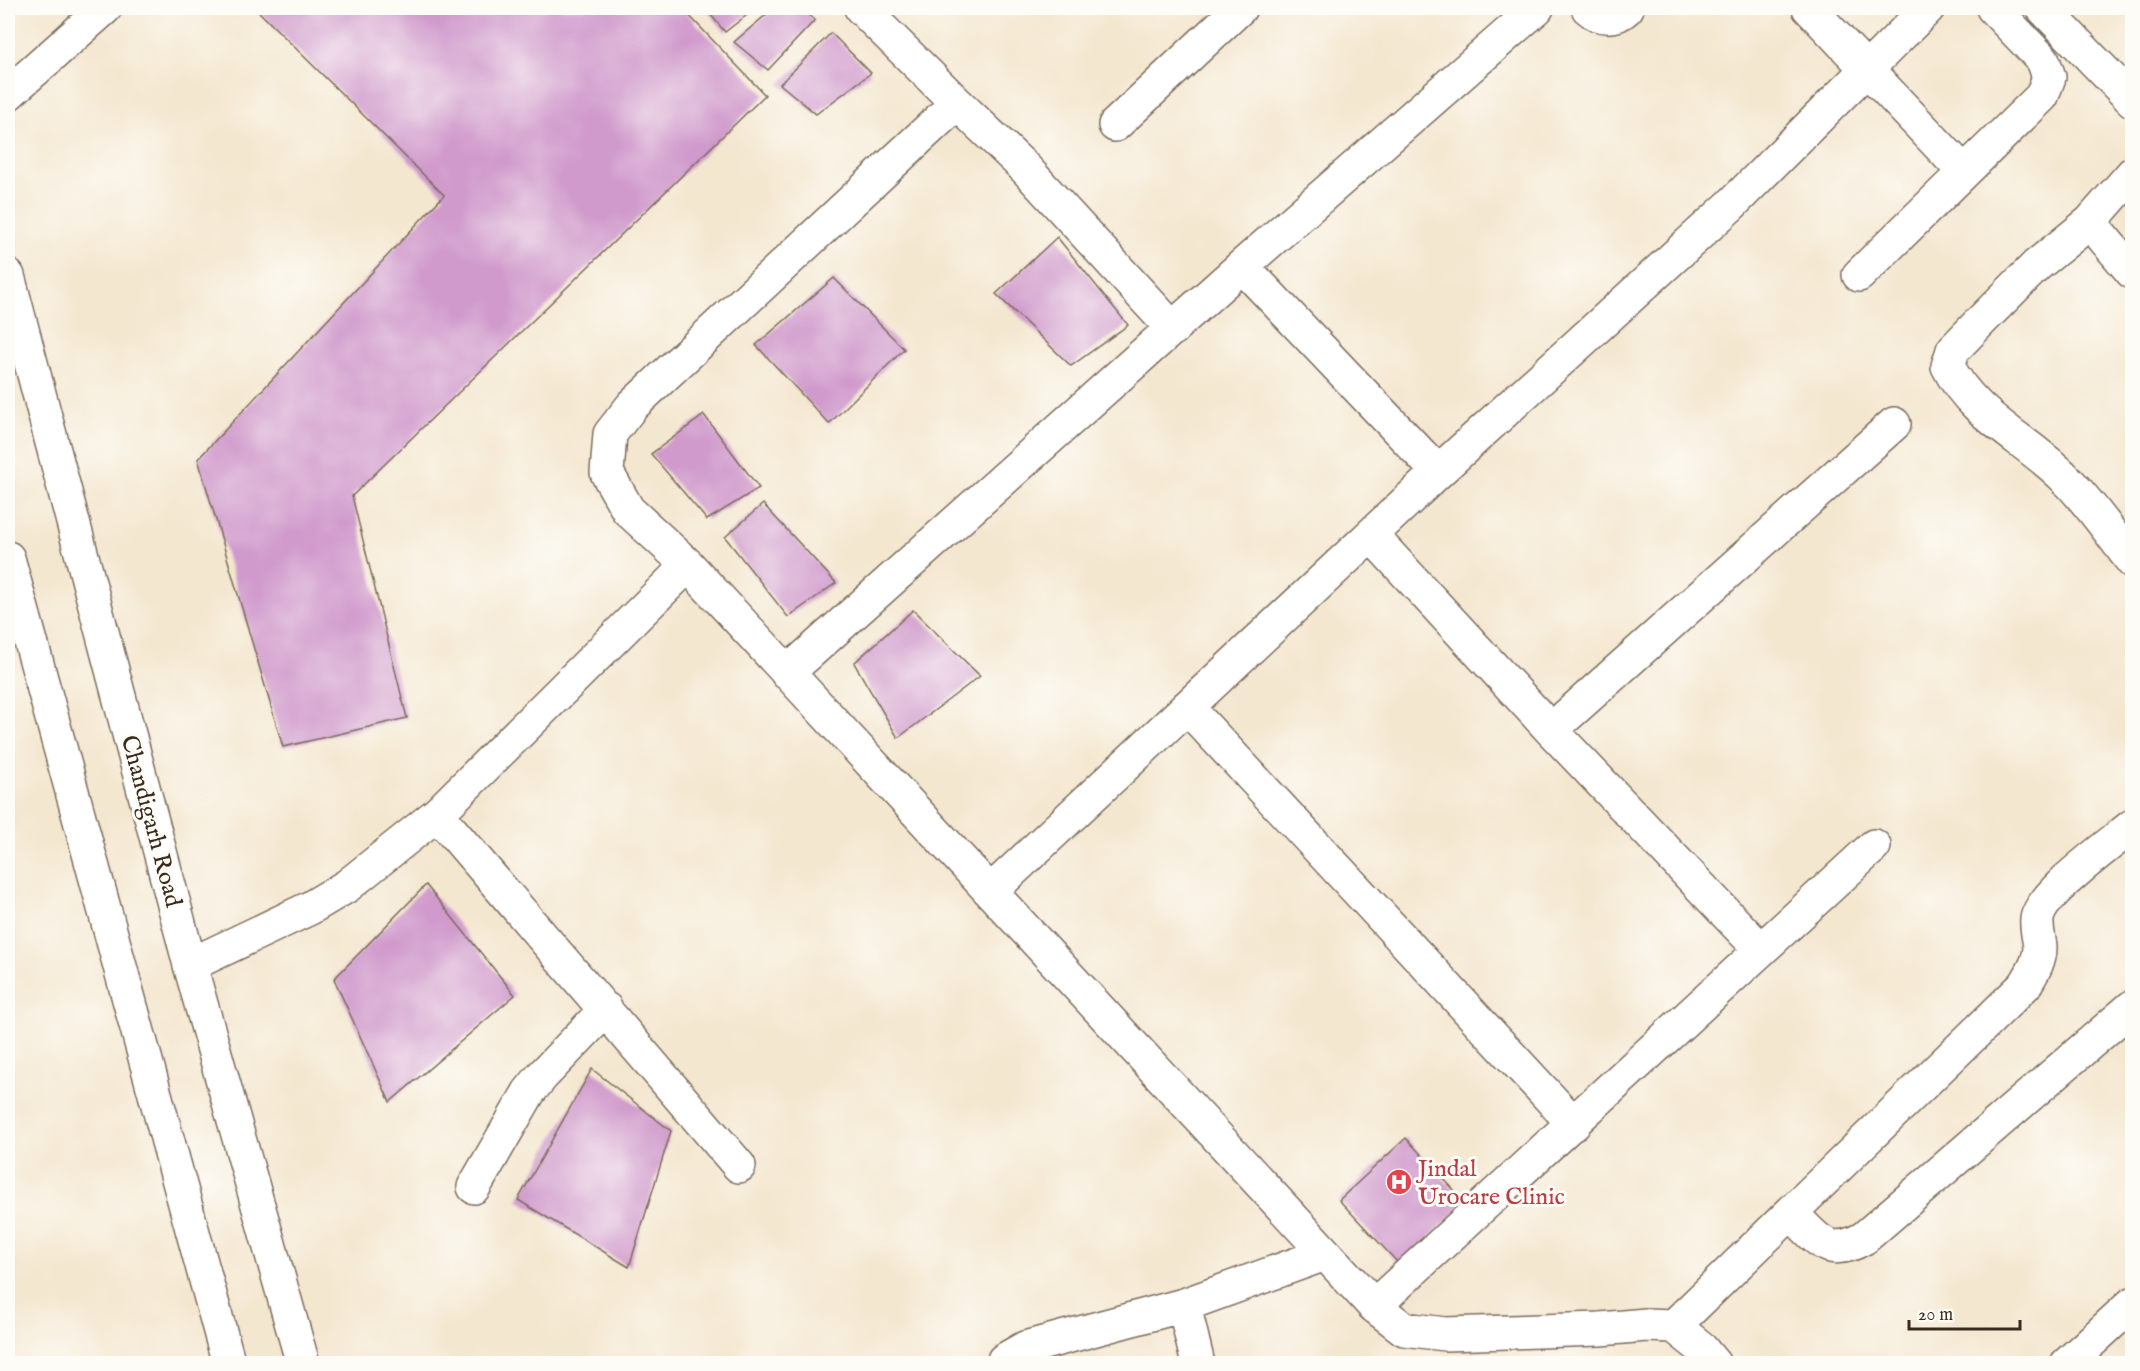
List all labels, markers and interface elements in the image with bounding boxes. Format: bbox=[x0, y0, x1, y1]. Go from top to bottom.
street label: Chandigarh Road bbox=[113, 732, 188, 911]
place label: Jindal Urocare Clinic bbox=[1415, 1154, 1565, 1213]
hospital icon: Jindal Urocare Clinic bbox=[1384, 1167, 1414, 1197]
scale bar bbox=[1909, 1293, 2020, 1331]
text: 20 m bbox=[1918, 1304, 1953, 1327]

